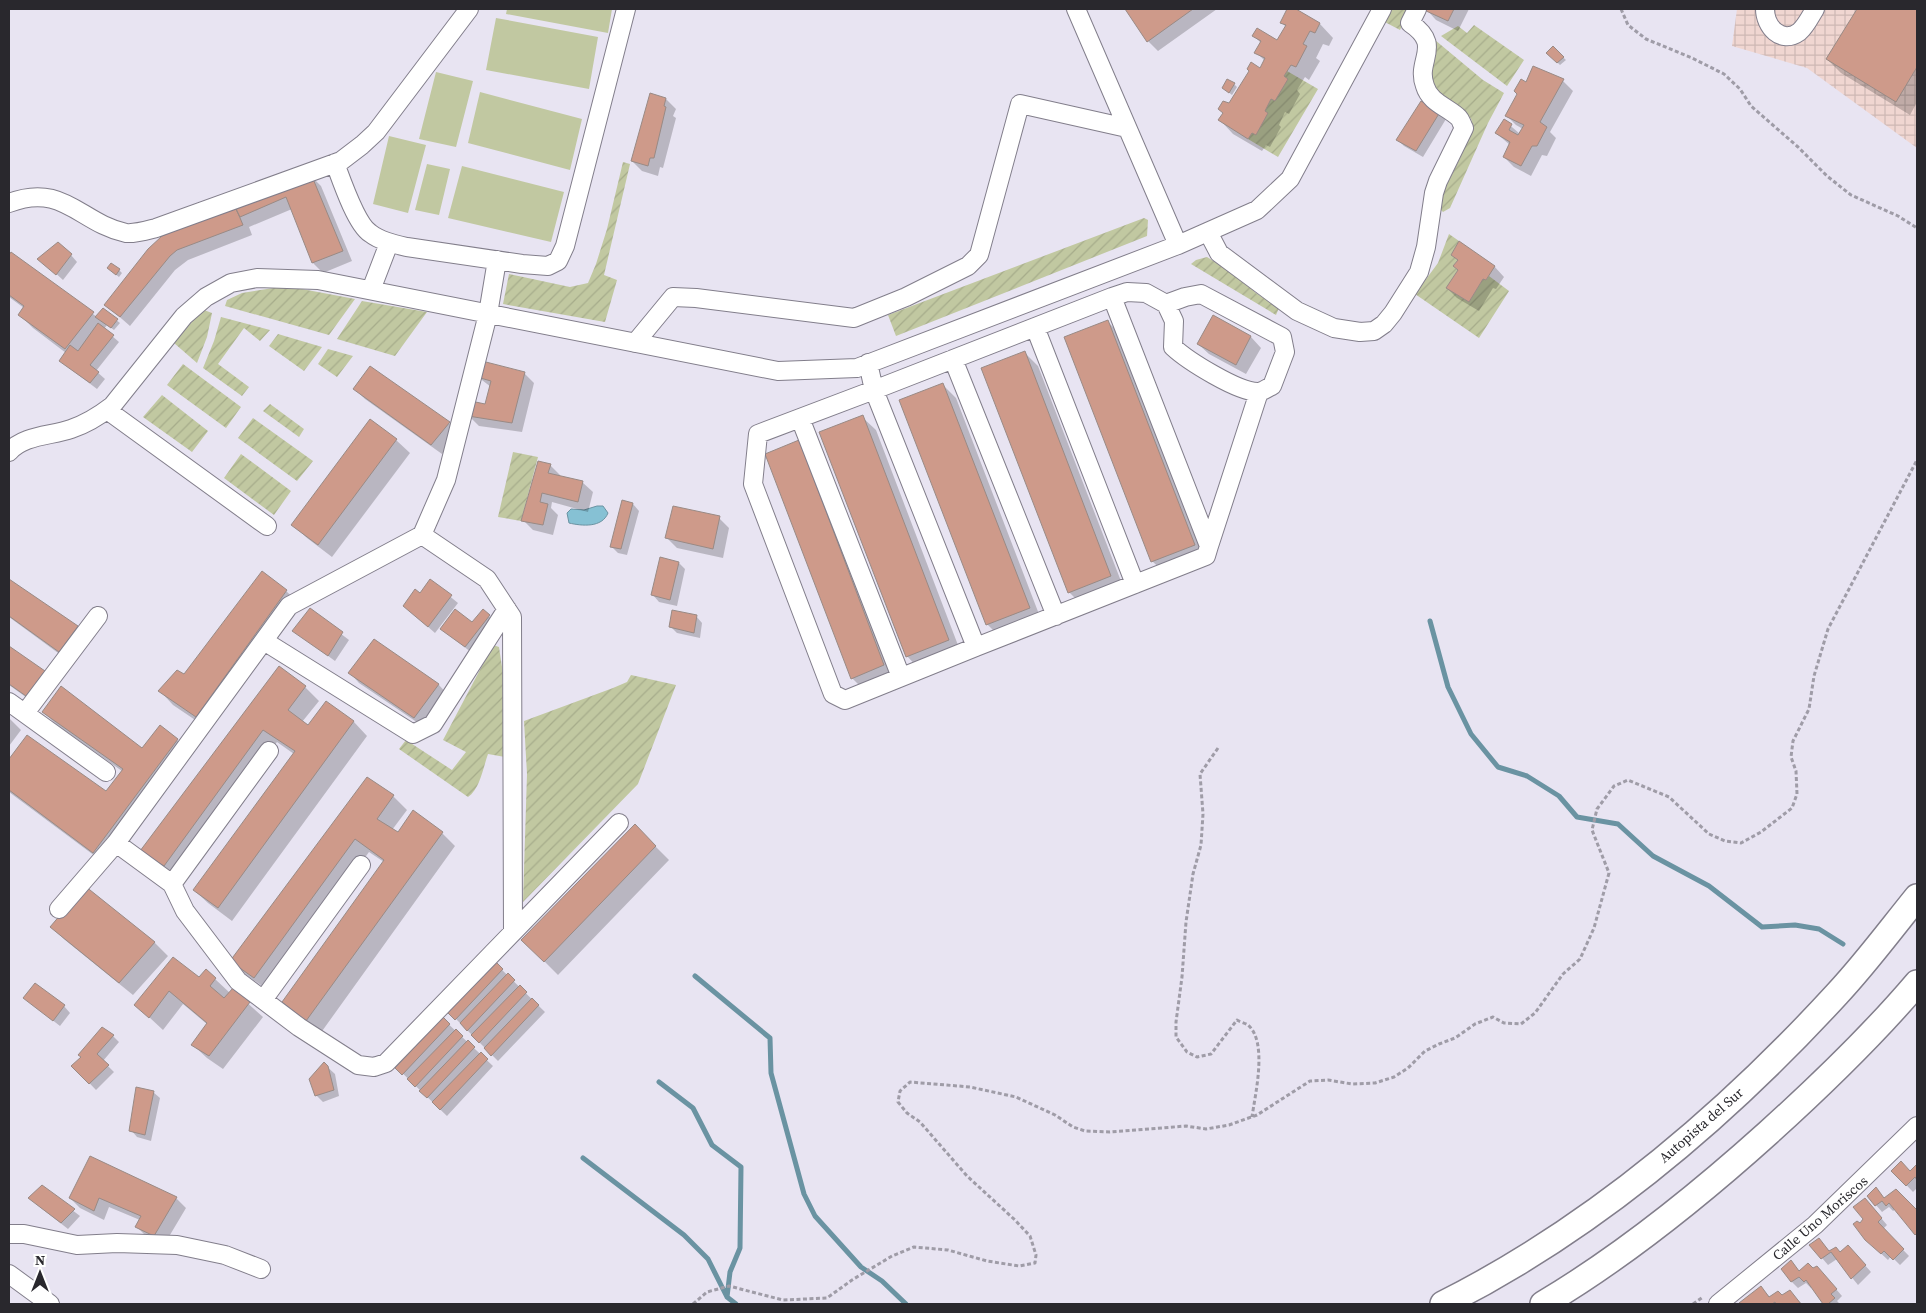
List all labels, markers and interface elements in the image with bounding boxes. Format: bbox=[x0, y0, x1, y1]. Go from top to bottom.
street label: Autopista del Sur bbox=[1654, 1083, 1748, 1167]
street label: Calle Uno Moriscos bbox=[1768, 1171, 1872, 1265]
north arrow bbox=[15, 1248, 65, 1298]
text: N bbox=[35, 1250, 45, 1270]

